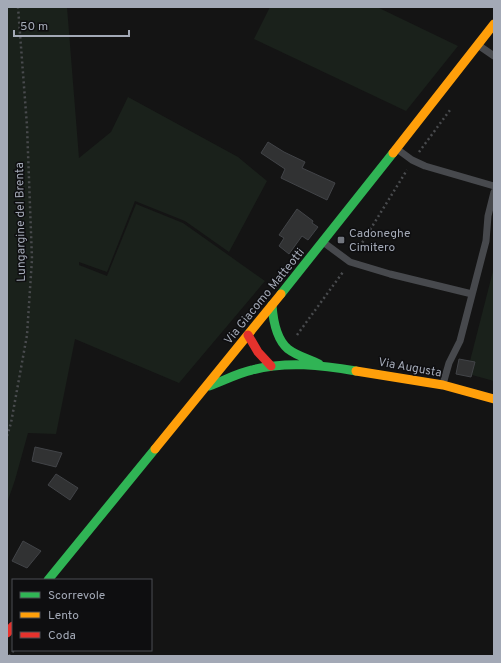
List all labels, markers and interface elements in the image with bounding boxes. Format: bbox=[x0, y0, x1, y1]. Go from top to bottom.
scale bar bbox=[14, 12, 129, 38]
text: 50 m bbox=[20, 19, 48, 35]
street label: Lungargine del Brenta bbox=[12, 162, 30, 282]
place label: Cadoneghe Cimitero bbox=[349, 226, 410, 256]
marker: Cadoneghe Cimitero bbox=[336, 235, 346, 245]
street label: Via Giacomo Matteotti bbox=[221, 245, 309, 348]
street label: Via Augusta bbox=[377, 355, 443, 381]
legend bbox=[12, 579, 152, 651]
text: Scorrevole bbox=[48, 588, 105, 604]
text: Lento bbox=[48, 608, 79, 624]
text: Coda bbox=[48, 628, 76, 644]

